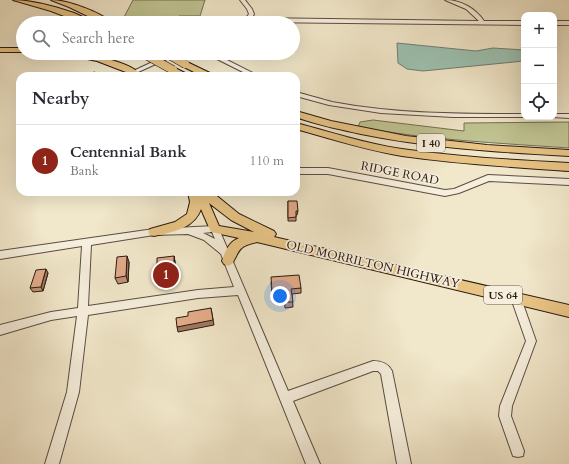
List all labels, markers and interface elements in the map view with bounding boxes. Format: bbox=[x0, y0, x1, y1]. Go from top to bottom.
map controls bbox=[521, 12, 557, 120]
button: + bbox=[521, 12, 557, 48]
search box bbox=[16, 16, 300, 60]
icon: search bbox=[30, 27, 52, 49]
text: Search here bbox=[62, 28, 135, 48]
button: − bbox=[521, 48, 557, 84]
button: locate bbox=[521, 84, 557, 120]
text: Nearby bbox=[32, 87, 89, 110]
road number: I 40 bbox=[417, 134, 445, 152]
text: Centennial Bank bbox=[70, 142, 187, 162]
text: 1 bbox=[42, 152, 48, 170]
text: 110 m bbox=[250, 152, 284, 170]
street label: RIDGE ROAD bbox=[360, 158, 441, 188]
text: Bank bbox=[70, 162, 99, 180]
street label: OLD MORRILTON HIGHWAY bbox=[285, 236, 461, 292]
pin: 1 bbox=[153, 260, 179, 290]
your location bbox=[270, 286, 290, 306]
road number: US 64 bbox=[484, 286, 522, 304]

